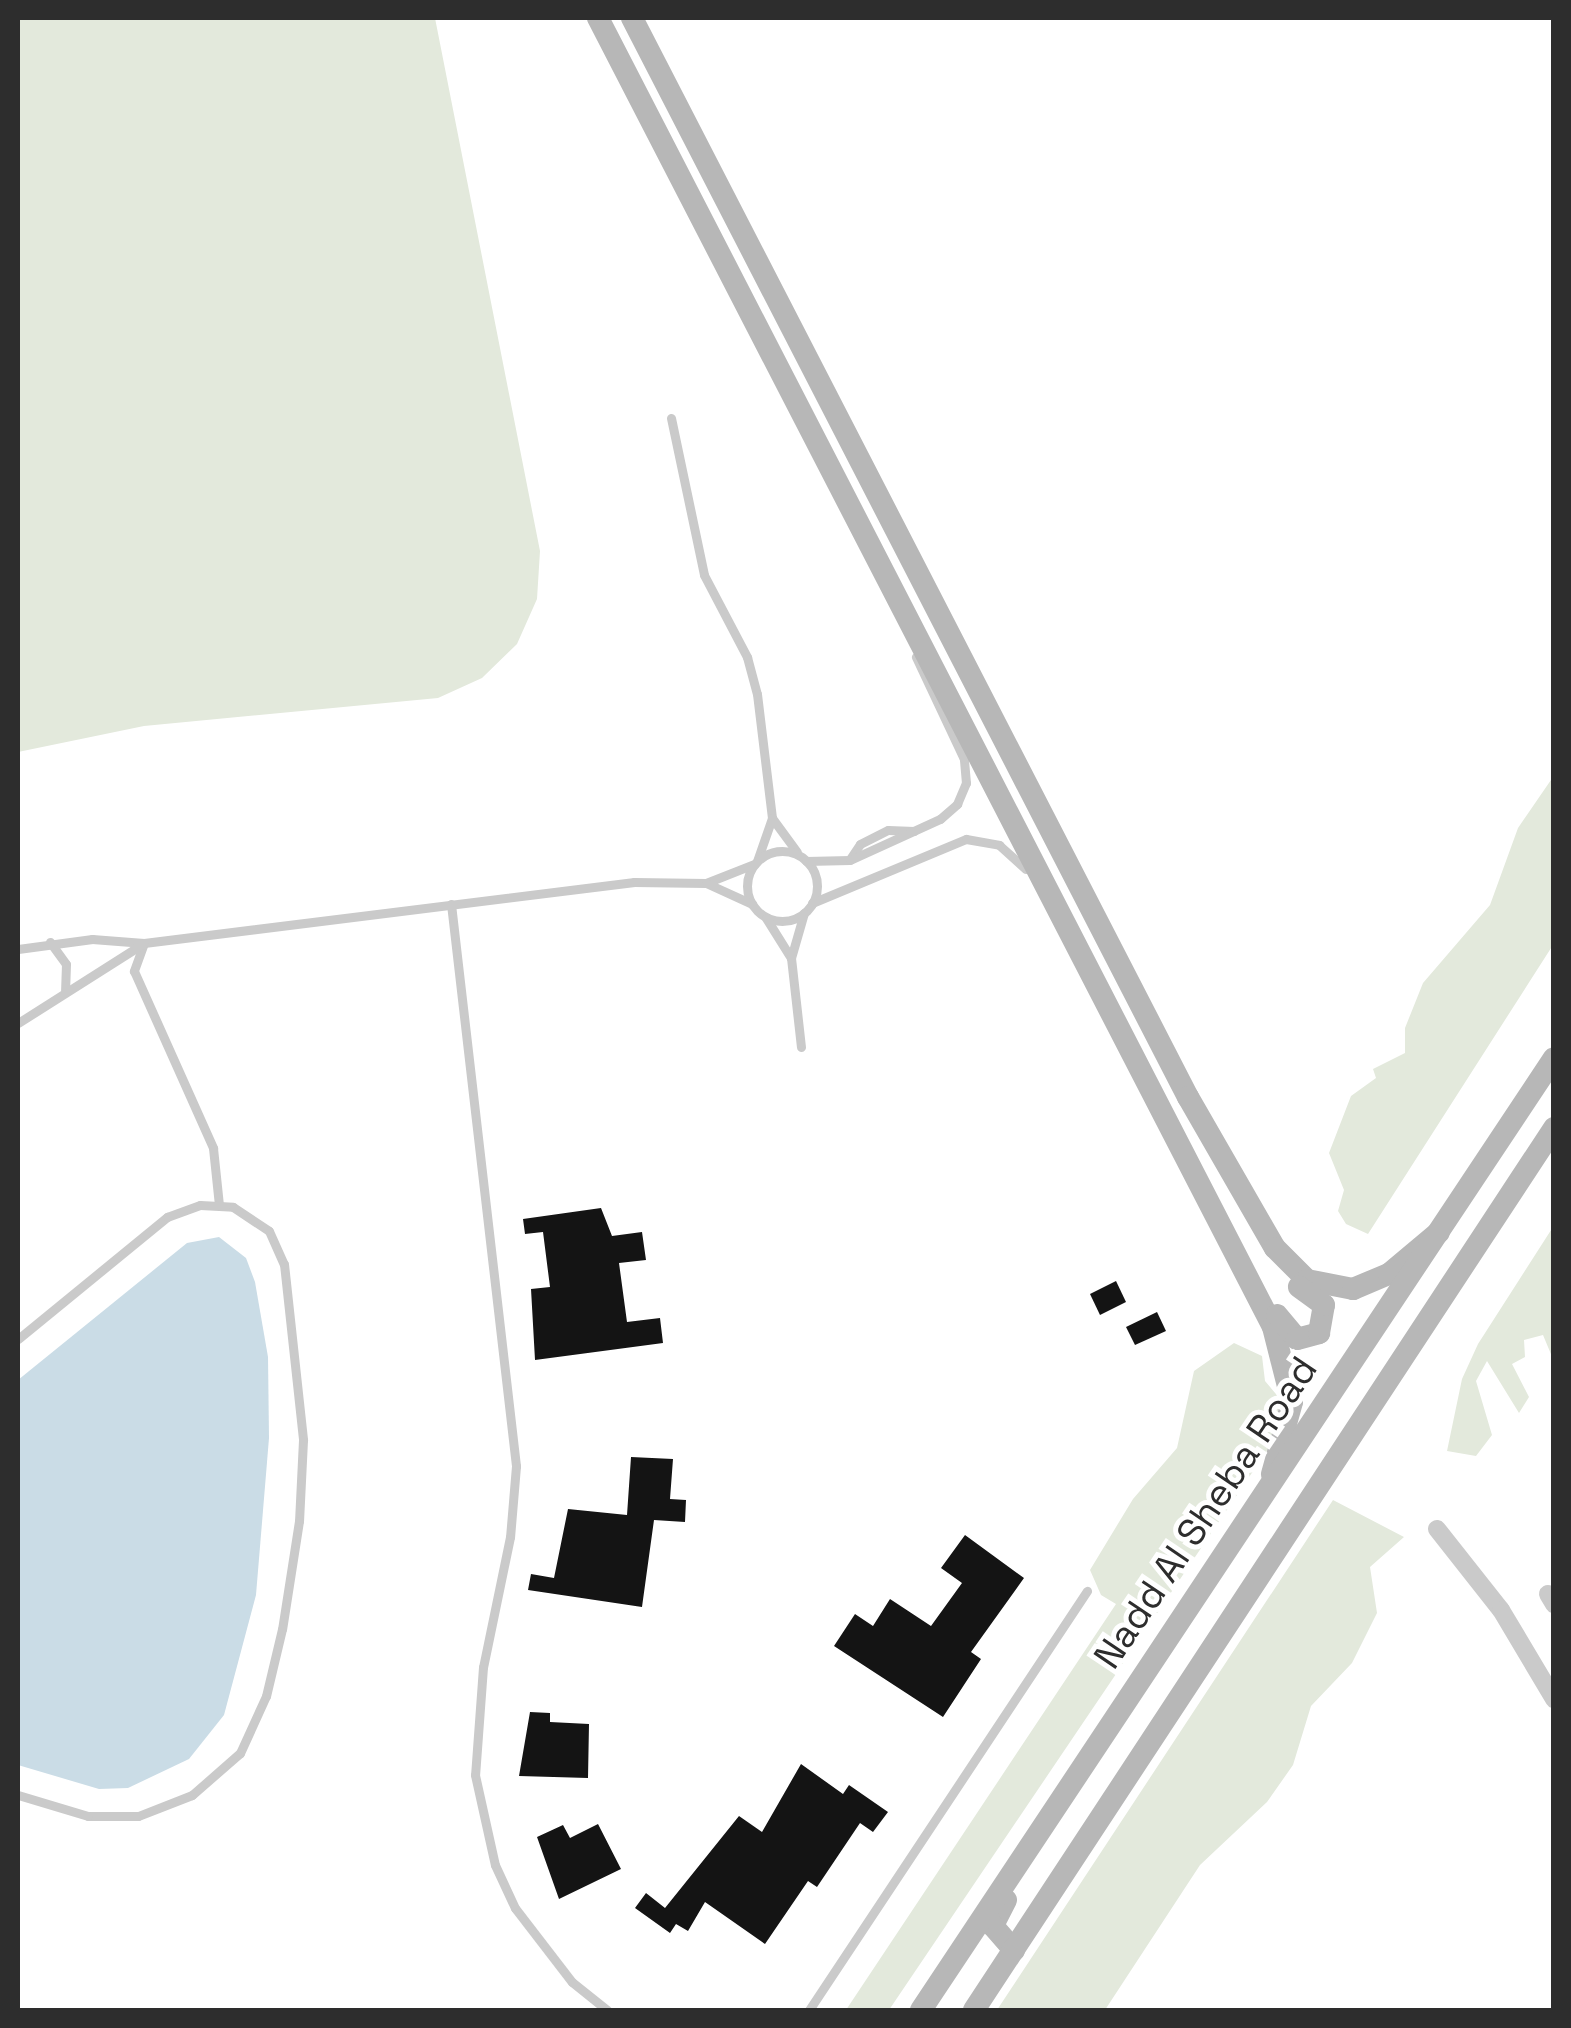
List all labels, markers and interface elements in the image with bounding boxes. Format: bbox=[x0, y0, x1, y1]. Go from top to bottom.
street label: Nadd Al Sheba Road bbox=[1085, 1348, 1327, 1678]

